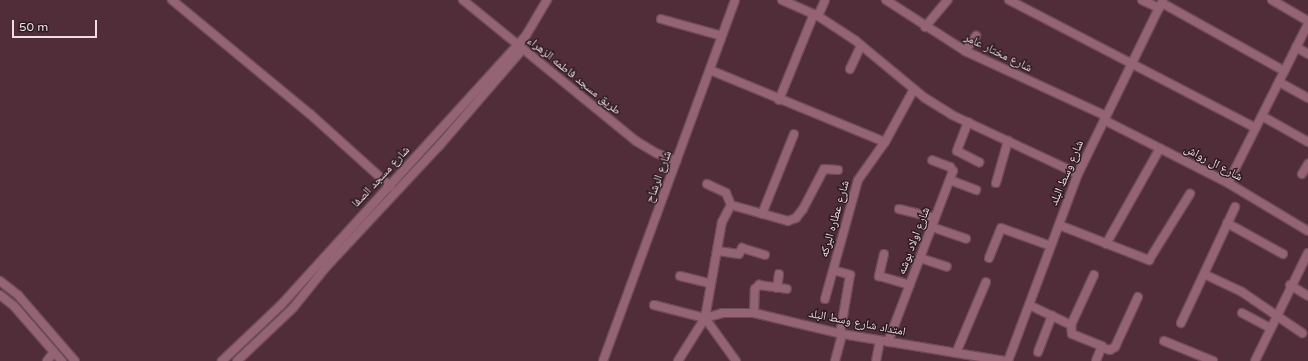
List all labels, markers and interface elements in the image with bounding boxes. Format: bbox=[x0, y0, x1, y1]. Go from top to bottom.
scale bar bbox=[14, 12, 99, 38]
text: 50 m bbox=[19, 20, 48, 34]
street label: شارع مختار عامر bbox=[962, 30, 1034, 76]
street label: طريق مسجد فاطمه الزهراء bbox=[524, 34, 624, 118]
street label: شارع وسط البلد bbox=[1047, 138, 1087, 208]
street label: شارع ال رواش bbox=[1181, 142, 1245, 184]
street label: شارع مسجد الصفا bbox=[349, 143, 413, 211]
street label: شارع الرشاح bbox=[643, 149, 675, 205]
street label: شارع عطاره البركه bbox=[817, 179, 853, 259]
street label: شارع اولاد بوشه bbox=[895, 205, 933, 277]
street label: امتداد شارع وسط البلد bbox=[807, 307, 907, 339]

